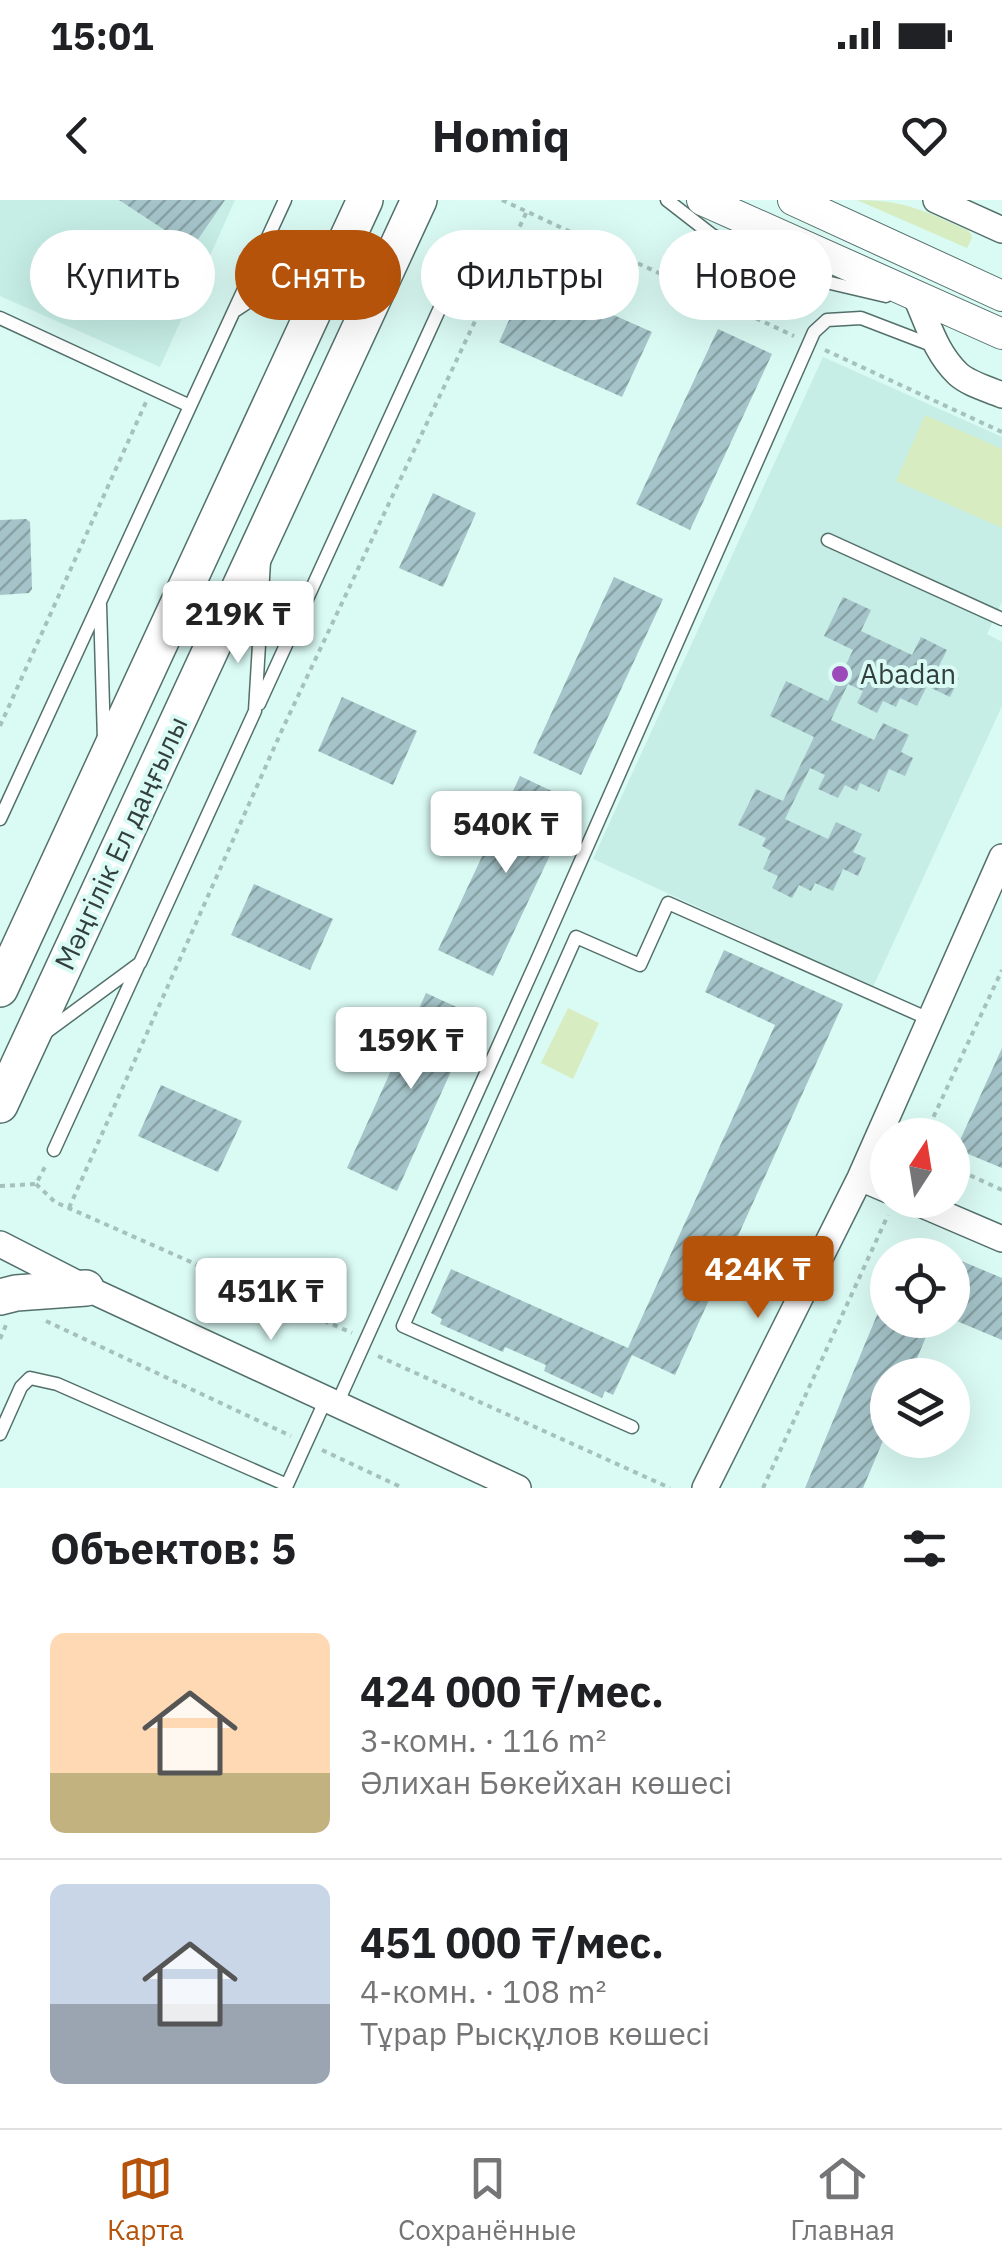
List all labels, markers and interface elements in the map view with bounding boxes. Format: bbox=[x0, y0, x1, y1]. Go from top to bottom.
text: 15:01 bbox=[50, 11, 154, 60]
text: Homiq bbox=[432, 106, 570, 164]
icon: back bbox=[50, 108, 105, 163]
icon: heart bbox=[897, 108, 952, 163]
chip: Купить bbox=[30, 230, 215, 320]
chip: Снять bbox=[235, 230, 401, 320]
chip: Фильтры bbox=[421, 230, 639, 320]
chip: Новое bbox=[659, 230, 832, 320]
pin: 219K ₸ bbox=[157, 581, 319, 666]
text: 219K ₸ bbox=[185, 592, 291, 634]
place label: Abadan bbox=[860, 655, 956, 692]
marker: Abadan bbox=[829, 663, 851, 685]
street label: Мәңгілік Ел даңғылы bbox=[45, 710, 196, 976]
pin: 540K ₸ bbox=[425, 791, 587, 876]
text: 540K ₸ bbox=[453, 802, 559, 844]
pin: 159K ₸ bbox=[330, 1007, 492, 1092]
text: 159K ₸ bbox=[358, 1018, 464, 1060]
north arrow bbox=[870, 1118, 970, 1218]
map controls bbox=[870, 1118, 970, 1458]
pin: 424K ₸ bbox=[677, 1236, 839, 1321]
button: locate bbox=[870, 1238, 970, 1338]
text: 424K ₸ bbox=[705, 1247, 811, 1289]
pin: 451K ₸ bbox=[190, 1258, 352, 1343]
text: 451K ₸ bbox=[218, 1269, 324, 1311]
button: layers bbox=[870, 1358, 970, 1458]
text: Объектов: 5 bbox=[50, 1521, 296, 1576]
icon: filters bbox=[897, 1521, 952, 1576]
text: 424 000 ₸/мес. bbox=[360, 1664, 664, 1719]
icon: home bbox=[130, 1673, 250, 1793]
text: 3-комн. · 116 m² bbox=[360, 1719, 606, 1761]
text: Әлихан Бөкейхан көшесі bbox=[360, 1761, 732, 1803]
text: 451 000 ₸/мес. bbox=[360, 1915, 664, 1970]
icon: home bbox=[130, 1924, 250, 2044]
text: 4-комн. · 108 m² bbox=[360, 1970, 606, 2012]
text: Тұрар Рысқұлов көшесі bbox=[360, 2012, 710, 2054]
tab: Карта bbox=[107, 2151, 184, 2248]
tab: Сохранённые bbox=[398, 2151, 576, 2248]
tab: Главная bbox=[790, 2151, 895, 2248]

